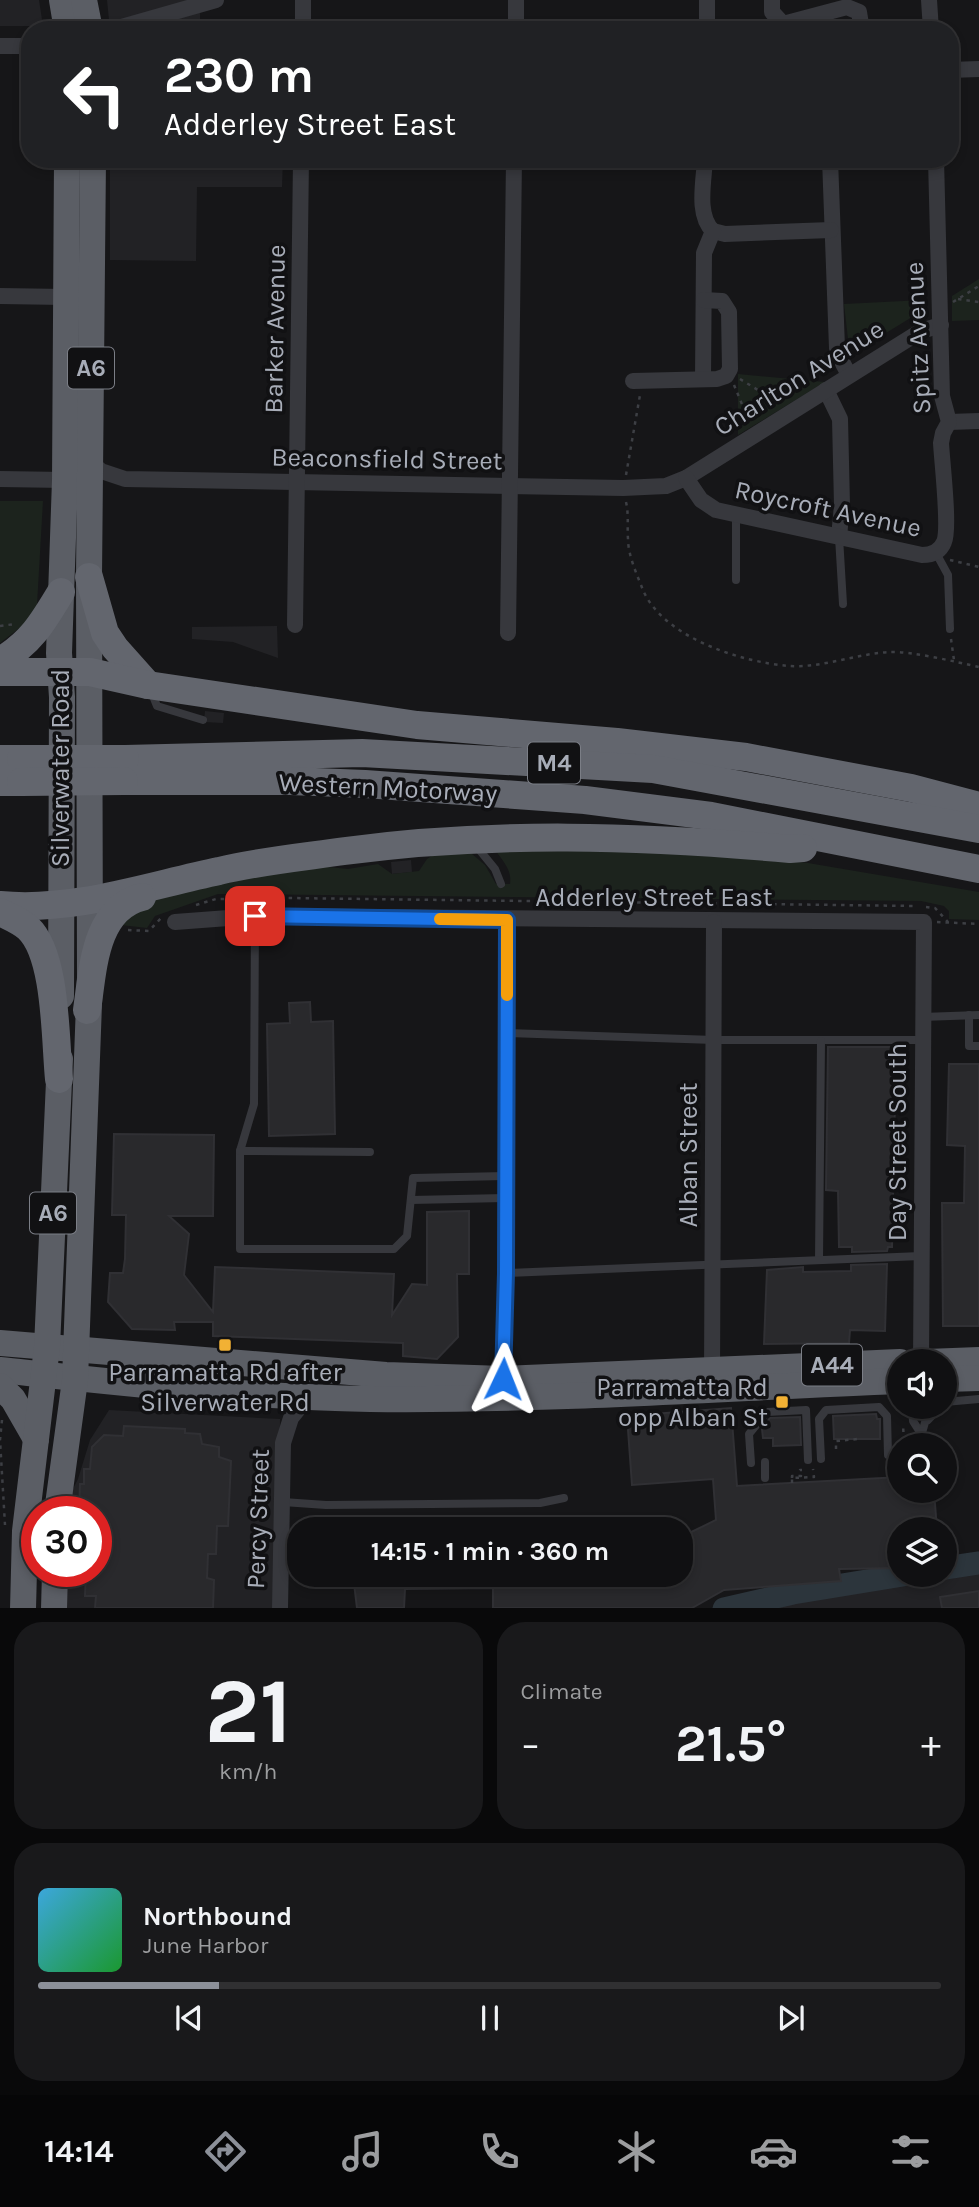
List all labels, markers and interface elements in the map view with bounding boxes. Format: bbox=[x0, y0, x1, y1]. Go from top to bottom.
text: 230 m bbox=[164, 47, 314, 104]
icon: left bbox=[49, 49, 140, 140]
text: Adderley Street East bbox=[164, 106, 456, 143]
street label: Barker Avenue bbox=[258, 244, 292, 414]
street label: Spitz Avenue bbox=[899, 261, 937, 415]
street label: Charlton Avenue bbox=[709, 313, 889, 443]
road number: A6 bbox=[68, 348, 114, 388]
street label: Beaconsfield Street bbox=[271, 441, 503, 477]
street label: Roycroft Avenue bbox=[732, 474, 924, 544]
street label: Silverwater Road bbox=[45, 669, 76, 867]
road number: M4 bbox=[528, 742, 580, 784]
street label: Western Motorway bbox=[278, 767, 498, 809]
street label: Adderley Street East bbox=[535, 882, 773, 913]
pin bbox=[225, 886, 285, 946]
icon: arrive bbox=[236, 897, 274, 935]
street label: Day Street South bbox=[882, 1043, 913, 1241]
street label: Alban Street bbox=[673, 1082, 704, 1228]
road number: A6 bbox=[30, 1192, 76, 1233]
marker: Parramatta Rd after Silverwater Rd bbox=[217, 1337, 233, 1353]
position arrow bbox=[466, 1342, 540, 1416]
road number: A44 bbox=[802, 1344, 862, 1386]
map controls bbox=[887, 1349, 957, 1587]
button: sound bbox=[887, 1349, 957, 1419]
place label: Parramatta Rd after Silverwater Rd bbox=[108, 1357, 342, 1418]
place label: Parramatta Rd opp Alban St bbox=[596, 1372, 768, 1433]
marker: Parramatta Rd opp Alban St bbox=[774, 1394, 790, 1410]
button: search bbox=[887, 1433, 957, 1503]
street label: Percy Street bbox=[240, 1448, 276, 1590]
speed limit sign: 30 bbox=[21, 1496, 112, 1587]
button: layers bbox=[887, 1517, 957, 1587]
text: 14:15 · 1 min · 360 m bbox=[371, 1536, 609, 1567]
text: 21 bbox=[205, 1659, 292, 1765]
text: Climate bbox=[521, 1678, 603, 1705]
text: 21.5° bbox=[675, 1713, 787, 1774]
text: − bbox=[521, 1722, 540, 1767]
text: + bbox=[921, 1722, 941, 1767]
text: km/h bbox=[219, 1758, 277, 1785]
text: Northbound bbox=[143, 1901, 292, 1932]
text: June Harbor bbox=[143, 1932, 268, 1959]
icon: previous bbox=[170, 1999, 208, 2037]
icon: pause bbox=[471, 1999, 509, 2037]
icon: next bbox=[772, 1999, 810, 2037]
icon: directions bbox=[201, 2127, 250, 2176]
icon: music bbox=[338, 2127, 387, 2176]
icon: phone bbox=[475, 2127, 524, 2176]
icon: climate bbox=[612, 2127, 661, 2176]
icon: car bbox=[749, 2127, 798, 2176]
icon: filters bbox=[886, 2127, 935, 2176]
text: 14:14 bbox=[44, 2133, 113, 2170]

